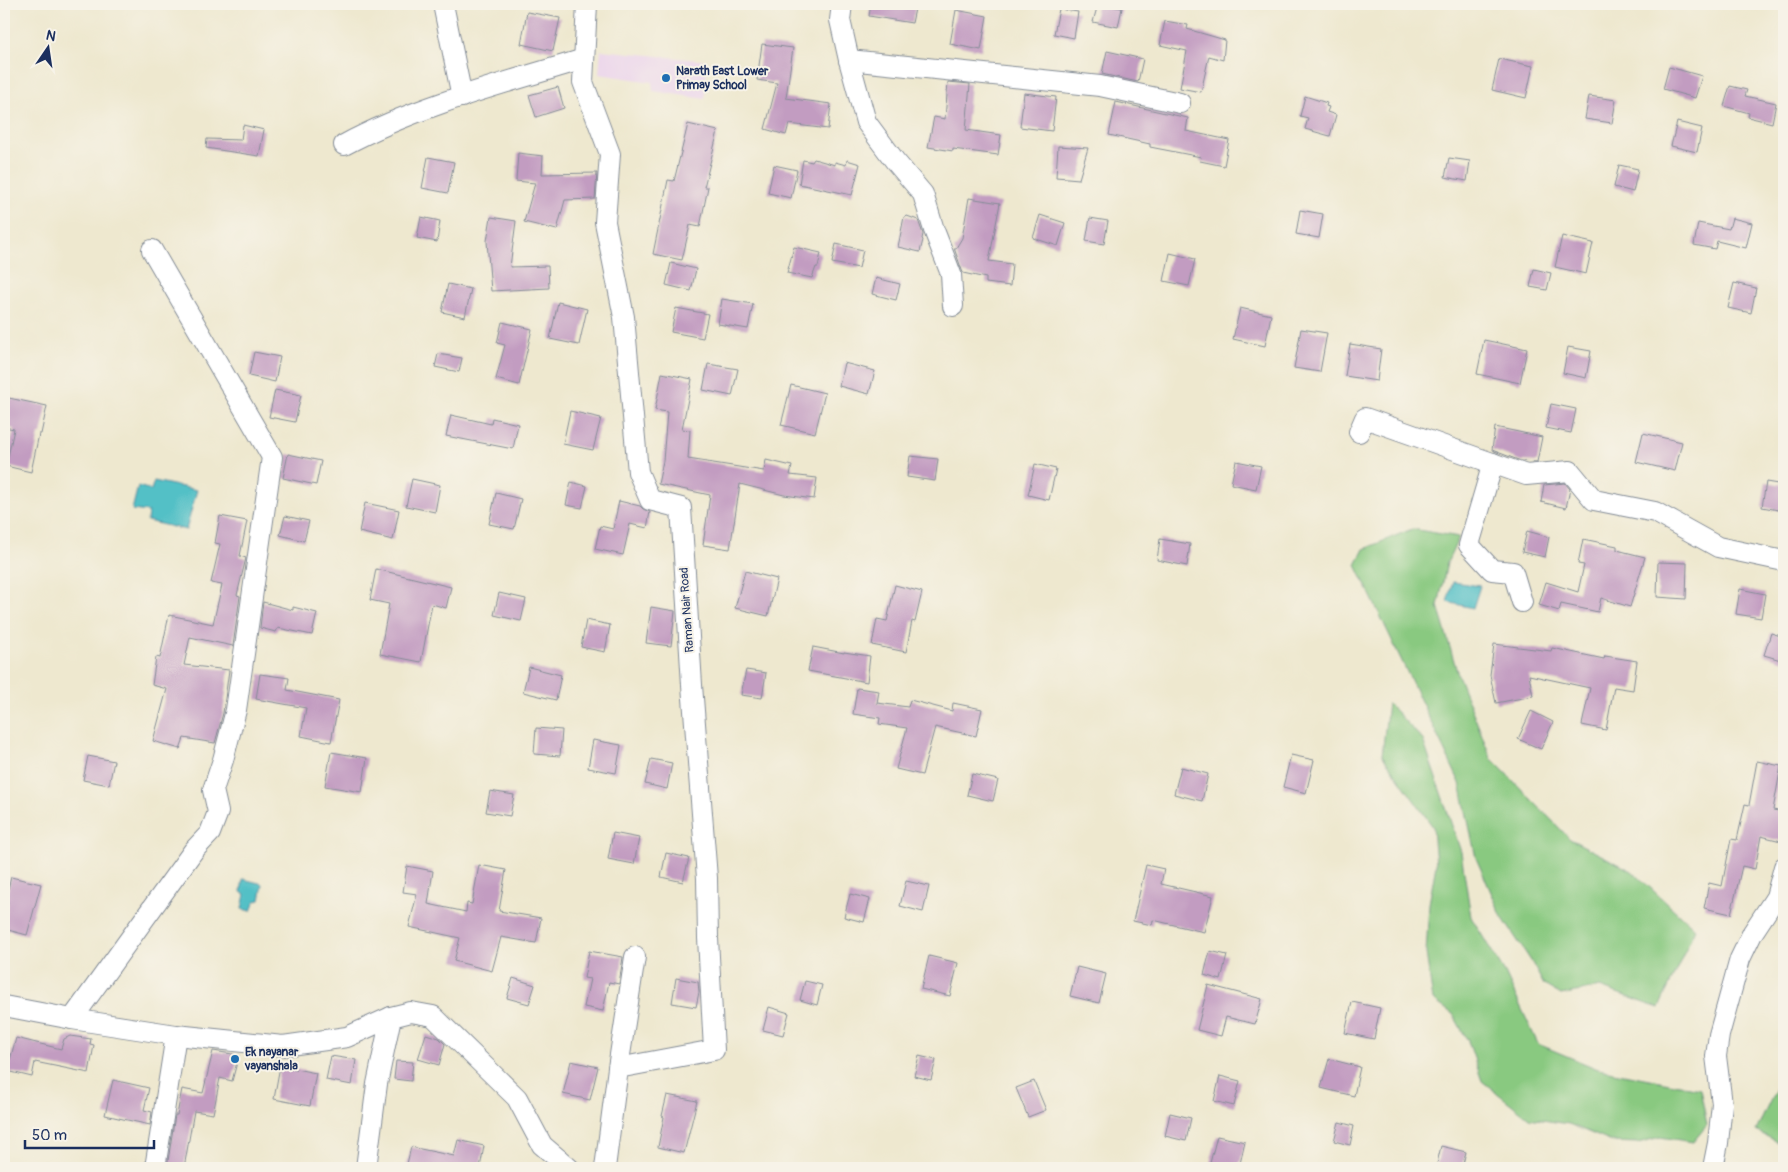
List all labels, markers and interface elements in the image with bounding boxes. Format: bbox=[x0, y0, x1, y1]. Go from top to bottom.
north arrow bbox=[22, 22, 72, 72]
text: N bbox=[44, 26, 57, 45]
place label: Narath East Lower Primay School bbox=[676, 64, 769, 93]
marker: Narath East Lower Primay School bbox=[660, 72, 672, 84]
street label: Raman Nair Road bbox=[677, 567, 697, 653]
place label: Ek nayanar vayanshala bbox=[244, 1045, 299, 1074]
marker: Ek nayanar vayanshala bbox=[229, 1053, 241, 1065]
scale bar bbox=[25, 1117, 154, 1149]
text: 50 m bbox=[32, 1126, 67, 1145]

